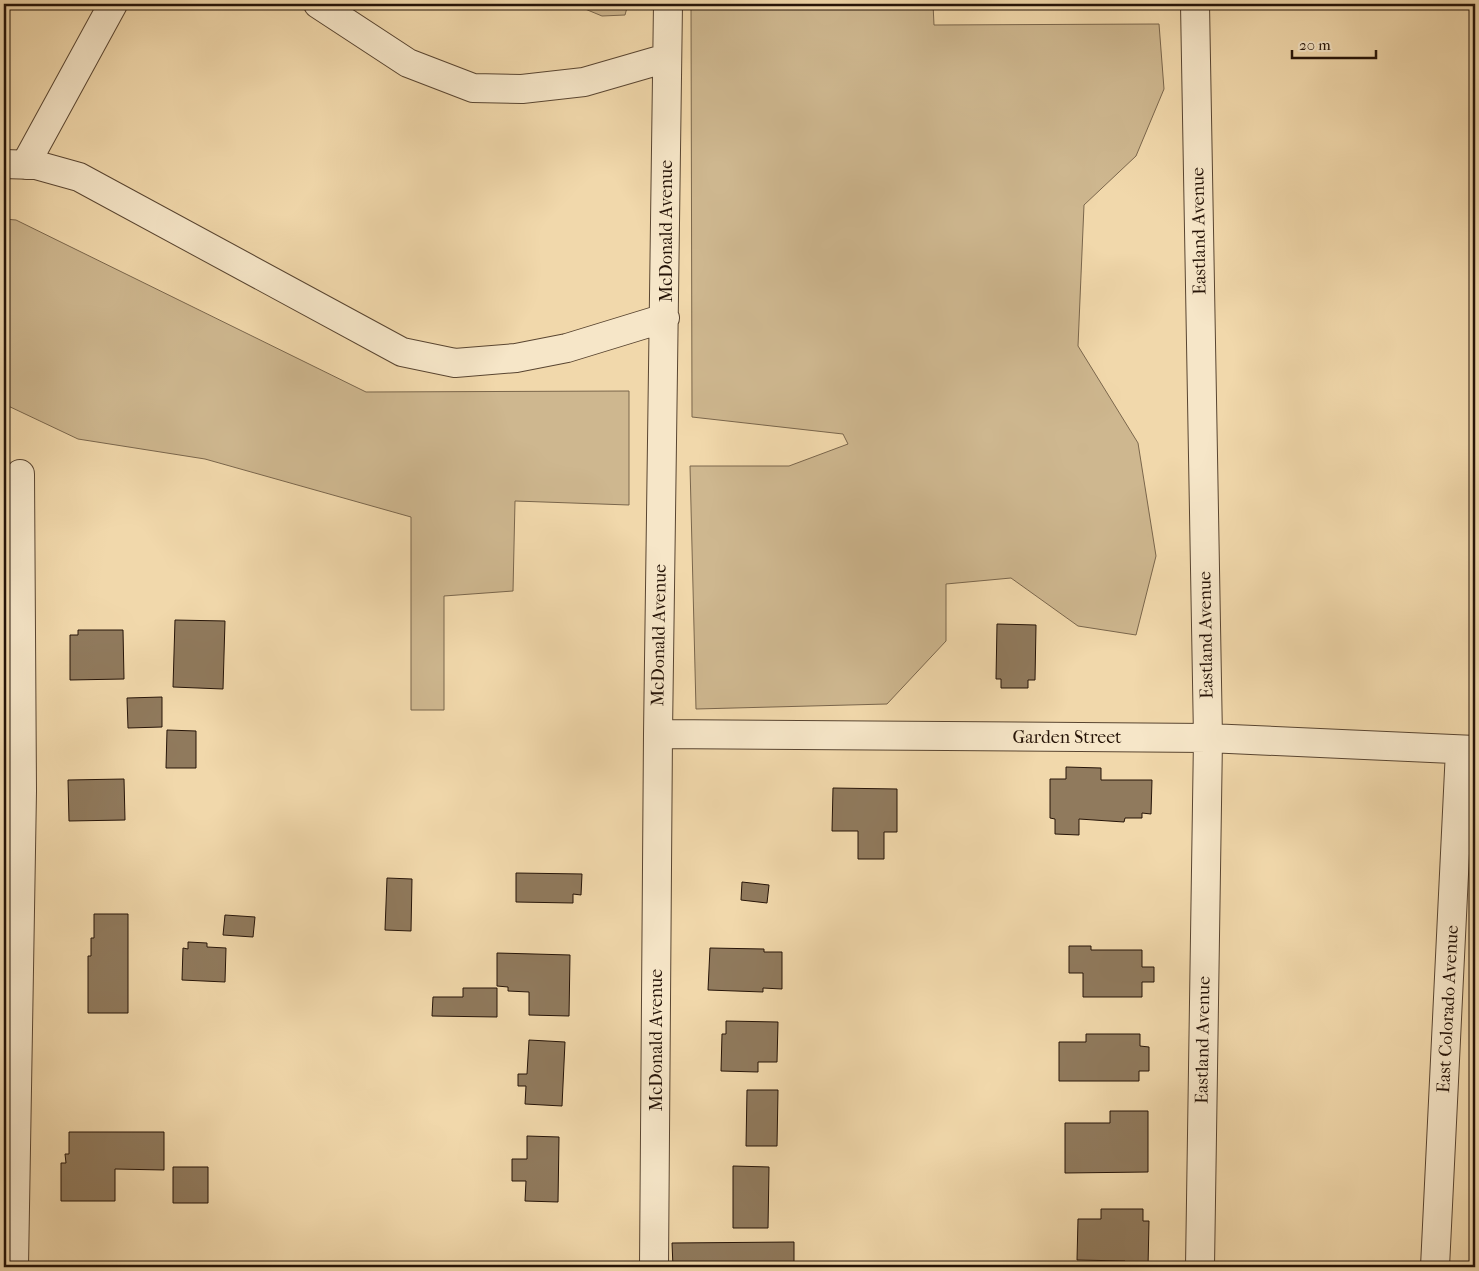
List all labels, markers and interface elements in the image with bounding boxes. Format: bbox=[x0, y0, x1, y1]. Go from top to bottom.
scale bar bbox=[1292, 28, 1375, 60]
text: 20 m bbox=[1299, 36, 1331, 54]
street label: McDonald Avenue bbox=[656, 160, 677, 302]
street label: Eastland Avenue bbox=[1187, 167, 1211, 295]
street label: McDonald Avenue bbox=[647, 564, 671, 706]
street label: Eastland Avenue bbox=[1194, 571, 1218, 699]
street label: Garden Street bbox=[1012, 727, 1122, 748]
street label: East Colorado Avenue bbox=[1433, 924, 1463, 1093]
street label: McDonald Avenue bbox=[646, 969, 667, 1111]
street label: Eastland Avenue bbox=[1191, 976, 1215, 1104]

